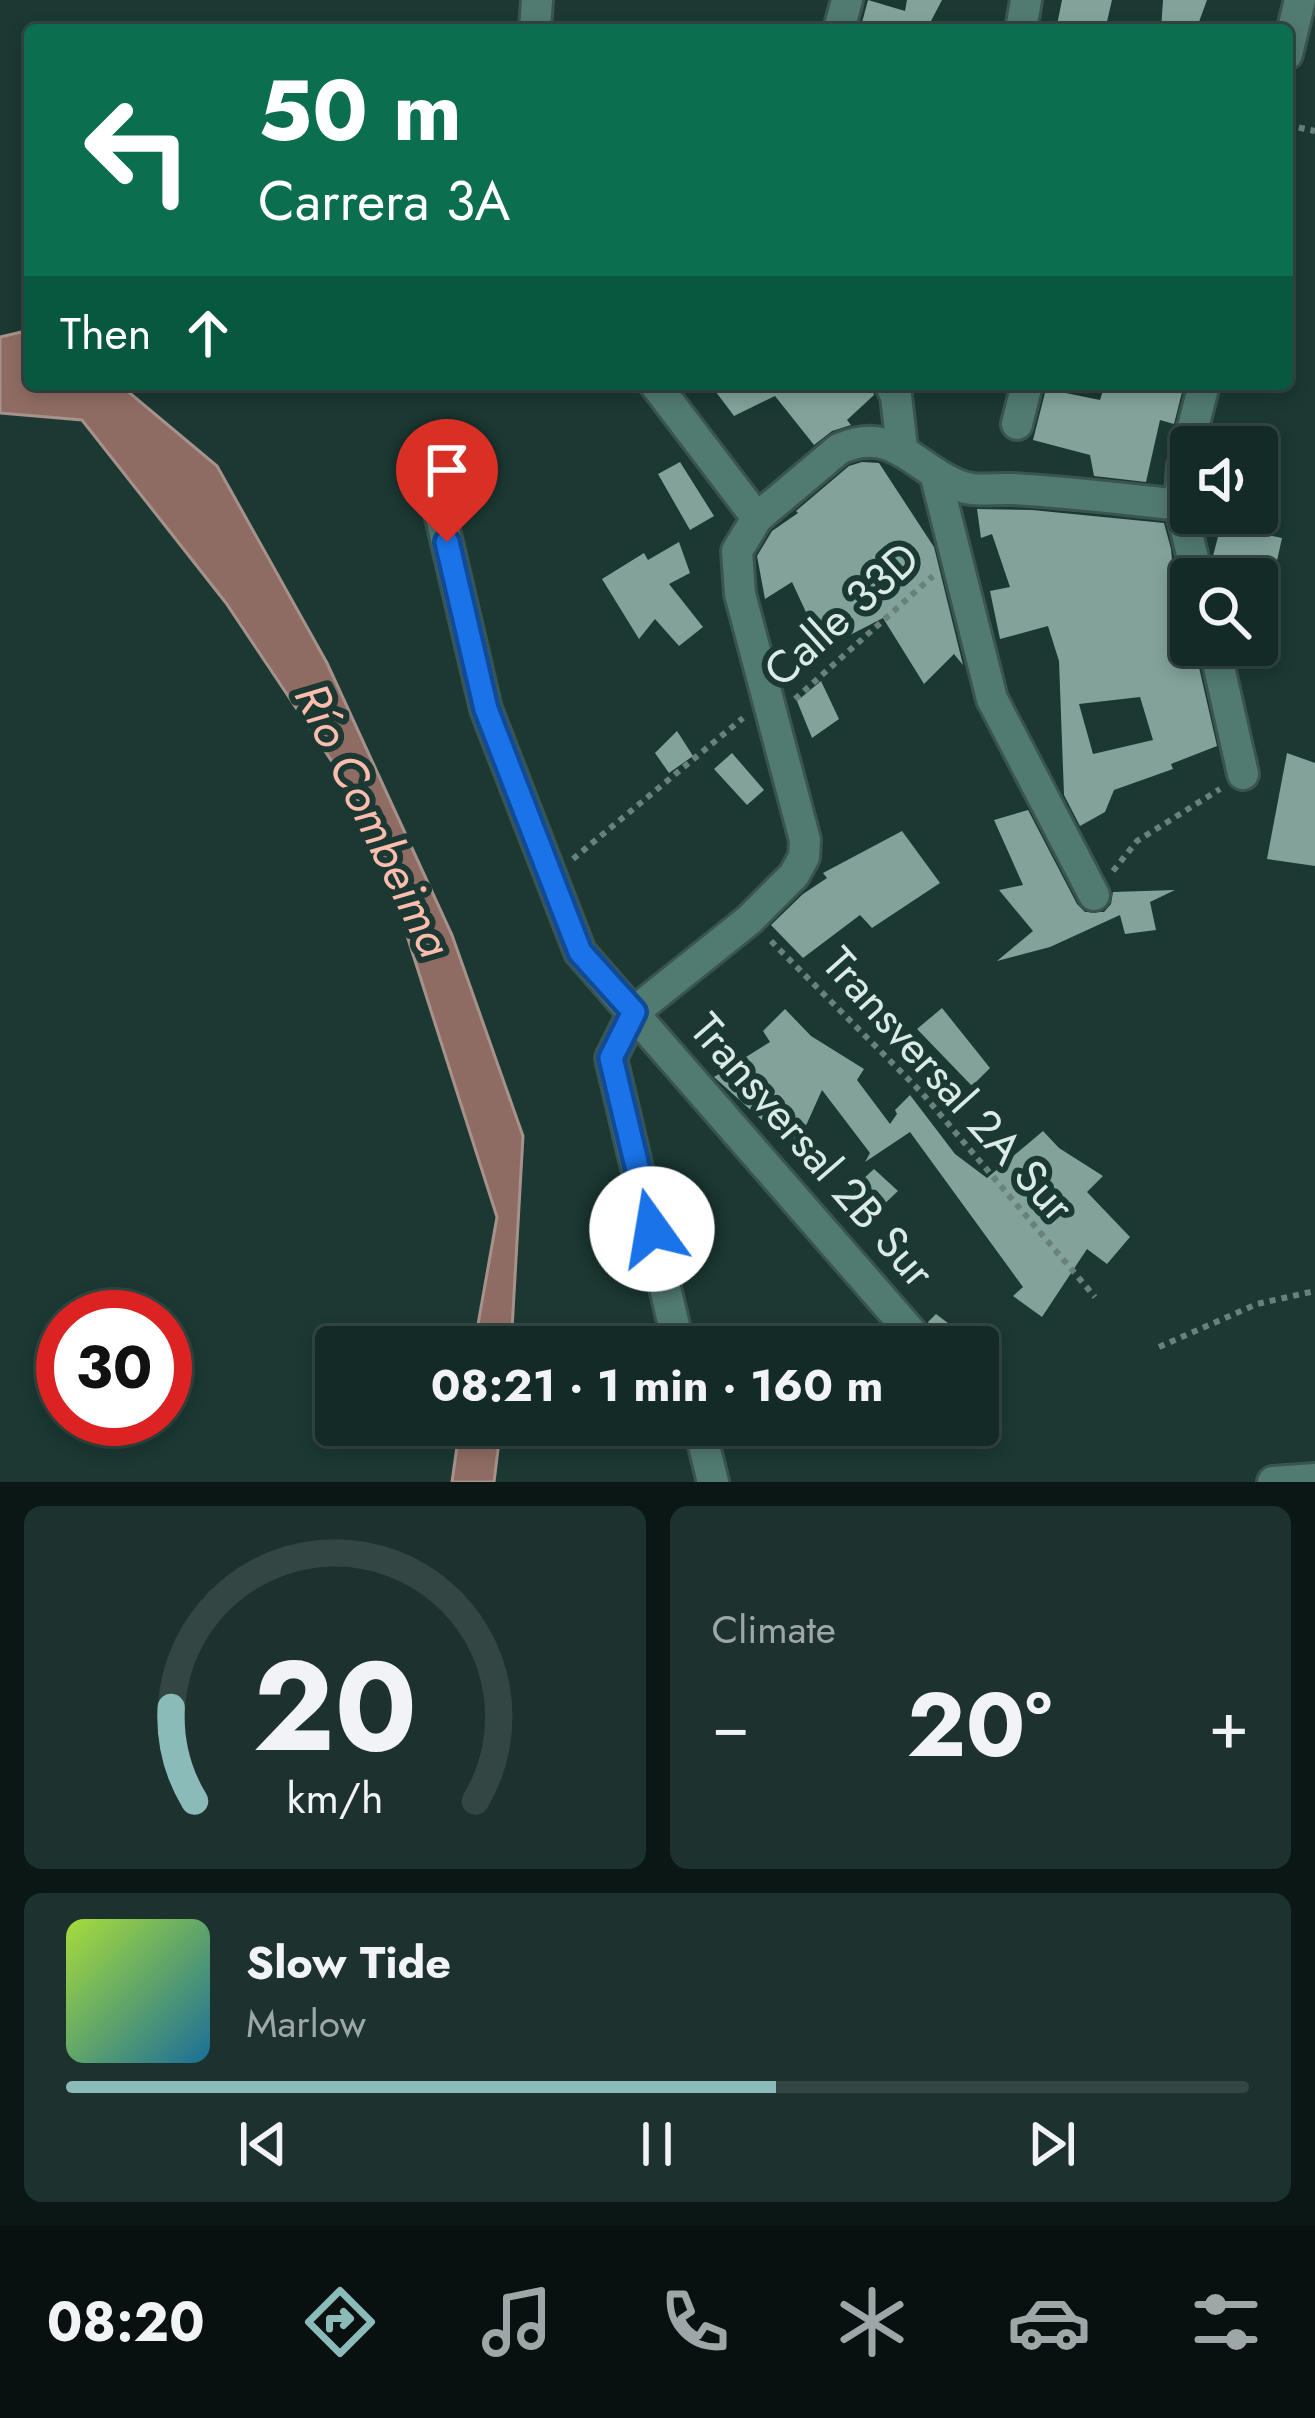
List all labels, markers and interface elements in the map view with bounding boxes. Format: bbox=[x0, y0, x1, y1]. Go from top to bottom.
text: 50 m bbox=[258, 50, 462, 172]
icon: left bbox=[60, 72, 216, 228]
text: Carrera 3A bbox=[258, 162, 510, 240]
icon: ahead bbox=[175, 300, 241, 366]
text: Then bbox=[60, 301, 151, 366]
pin bbox=[396, 419, 498, 542]
map controls bbox=[1170, 426, 1278, 666]
button: sound bbox=[1170, 426, 1278, 534]
icon: arrive bbox=[414, 437, 480, 503]
street label: Calle 33D bbox=[749, 527, 934, 702]
button: search bbox=[1170, 558, 1278, 666]
water label: Río Combeima bbox=[277, 672, 470, 969]
street label: Transversal 2A Sur bbox=[807, 933, 1090, 1236]
street label: Transversal 2B Sur bbox=[675, 999, 951, 1302]
position arrow bbox=[589, 1166, 715, 1292]
speed limit sign: 30 bbox=[36, 1290, 192, 1446]
text: 08:21 · 1 min · 160 m bbox=[431, 1353, 883, 1418]
text: Climate bbox=[712, 1601, 836, 1658]
text: 20 bbox=[253, 1616, 417, 1797]
text: 20° bbox=[907, 1660, 1052, 1790]
text: − bbox=[712, 1677, 750, 1773]
text: + bbox=[1208, 1677, 1249, 1773]
text: km/h bbox=[286, 1766, 383, 1828]
text: Slow Tide bbox=[246, 1930, 451, 1995]
text: Marlow bbox=[246, 1995, 366, 2052]
icon: previous bbox=[230, 2111, 296, 2177]
icon: pause bbox=[624, 2111, 690, 2177]
icon: next bbox=[1019, 2111, 1085, 2177]
icon: directions bbox=[298, 2280, 382, 2364]
icon: music bbox=[475, 2280, 559, 2364]
icon: phone bbox=[653, 2280, 737, 2364]
icon: climate bbox=[830, 2280, 914, 2364]
icon: car bbox=[1007, 2280, 1091, 2364]
icon: filters bbox=[1184, 2280, 1268, 2364]
text: 08:20 bbox=[47, 2283, 205, 2361]

